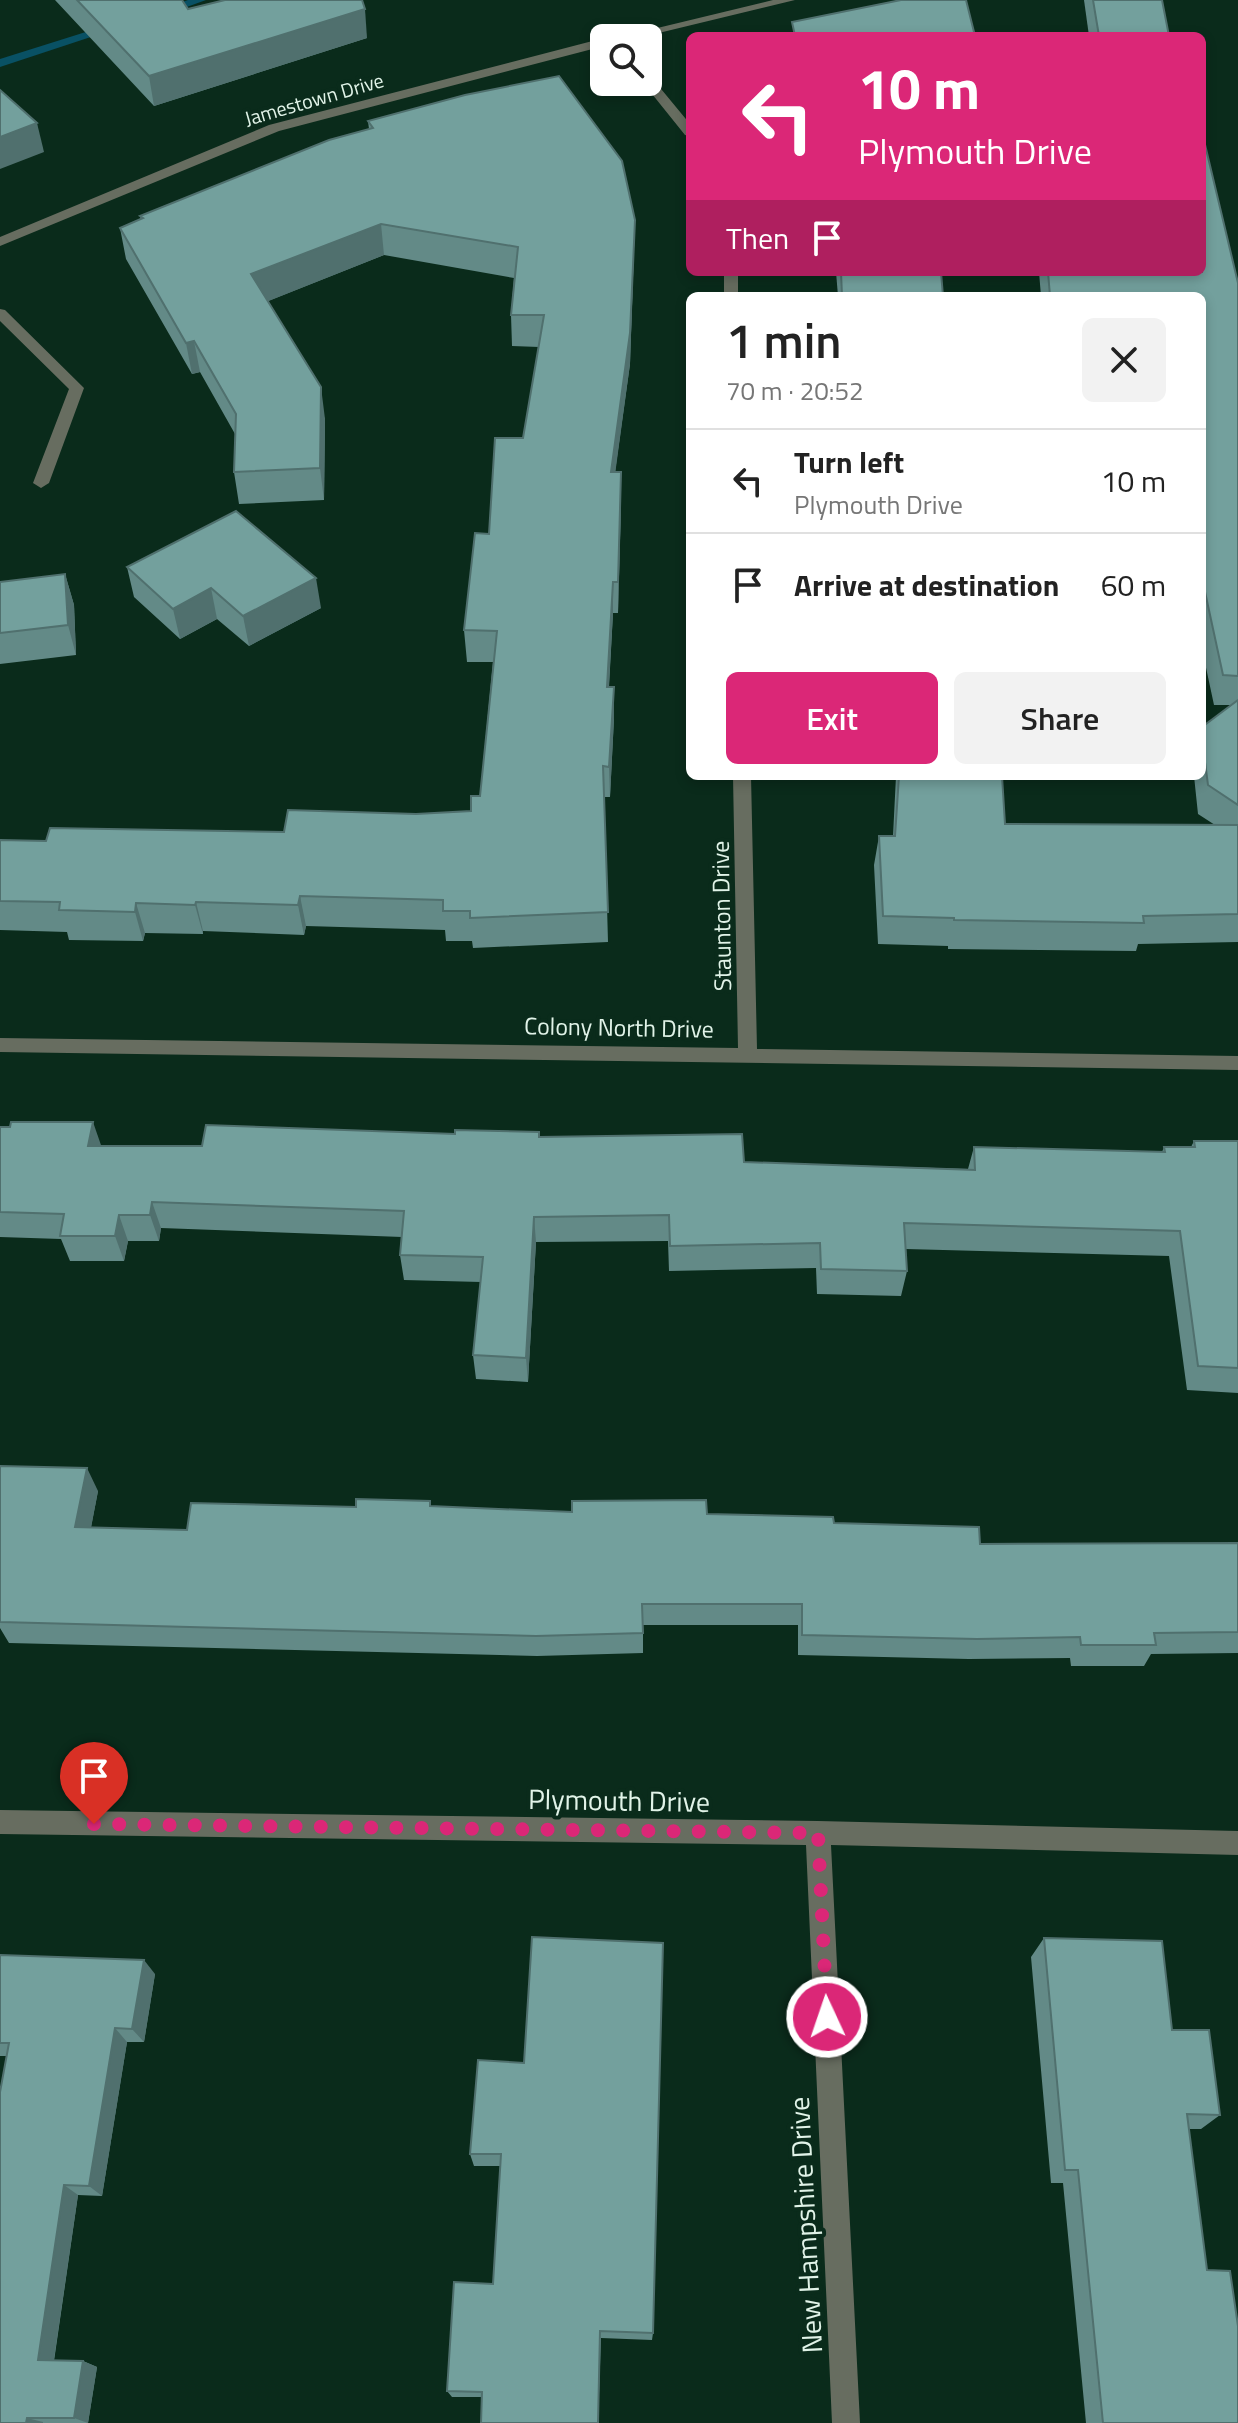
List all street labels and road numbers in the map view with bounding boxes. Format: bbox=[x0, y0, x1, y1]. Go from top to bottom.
street label: Jamestown Drive bbox=[241, 64, 387, 134]
street label: Staunton Drive bbox=[702, 840, 740, 992]
street label: Colony North Drive bbox=[524, 1007, 714, 1047]
street label: Plymouth Drive bbox=[528, 1777, 710, 1823]
street label: New Hampshire Drive bbox=[777, 2096, 833, 2354]

